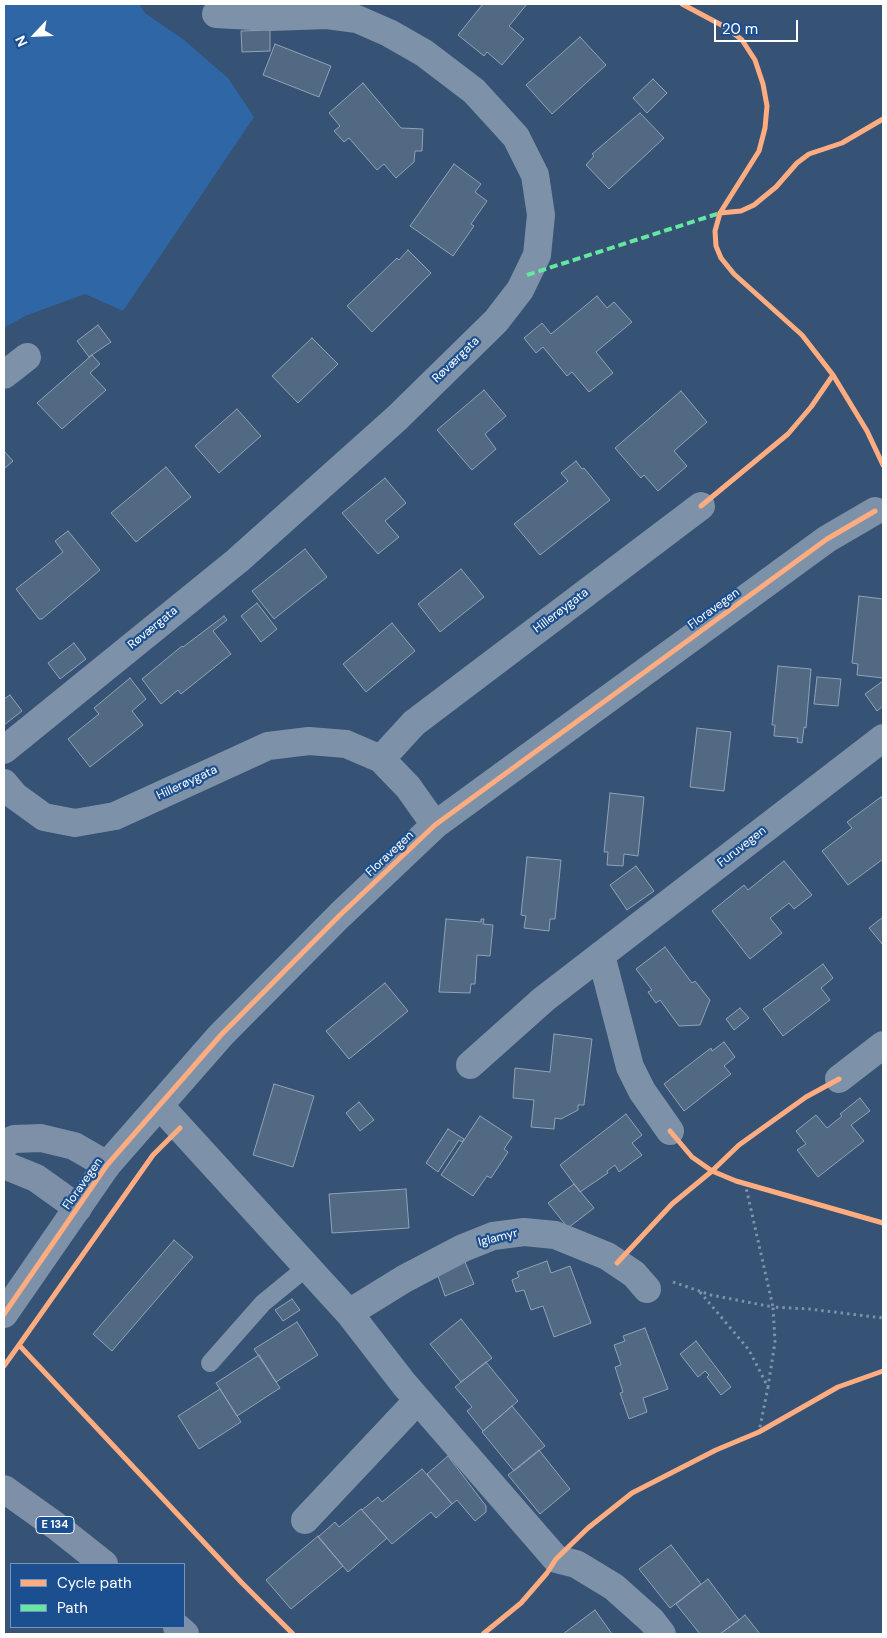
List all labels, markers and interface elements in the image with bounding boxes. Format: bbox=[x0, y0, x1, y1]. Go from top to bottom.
north arrow bbox=[10, 10, 60, 60]
scale bar bbox=[717, 10, 801, 42]
text: 20 m bbox=[722, 19, 758, 39]
text: N bbox=[11, 33, 32, 50]
street label: Røværgata bbox=[430, 334, 482, 386]
street label: Hillerøygata bbox=[531, 586, 591, 636]
street label: Floravegen bbox=[686, 586, 742, 632]
street label: Røværgata bbox=[125, 604, 181, 652]
street label: Hillerøygata bbox=[154, 763, 220, 803]
street label: Furuvegen bbox=[715, 824, 769, 870]
street label: Floravegen bbox=[363, 828, 417, 880]
street label: Floravegen bbox=[60, 1155, 106, 1213]
street label: Iglamyr bbox=[477, 1226, 519, 1250]
road number: E 134 bbox=[36, 1516, 74, 1534]
legend bbox=[10, 1563, 185, 1628]
text: Cycle path bbox=[57, 1573, 132, 1593]
text: Path bbox=[57, 1598, 88, 1618]

